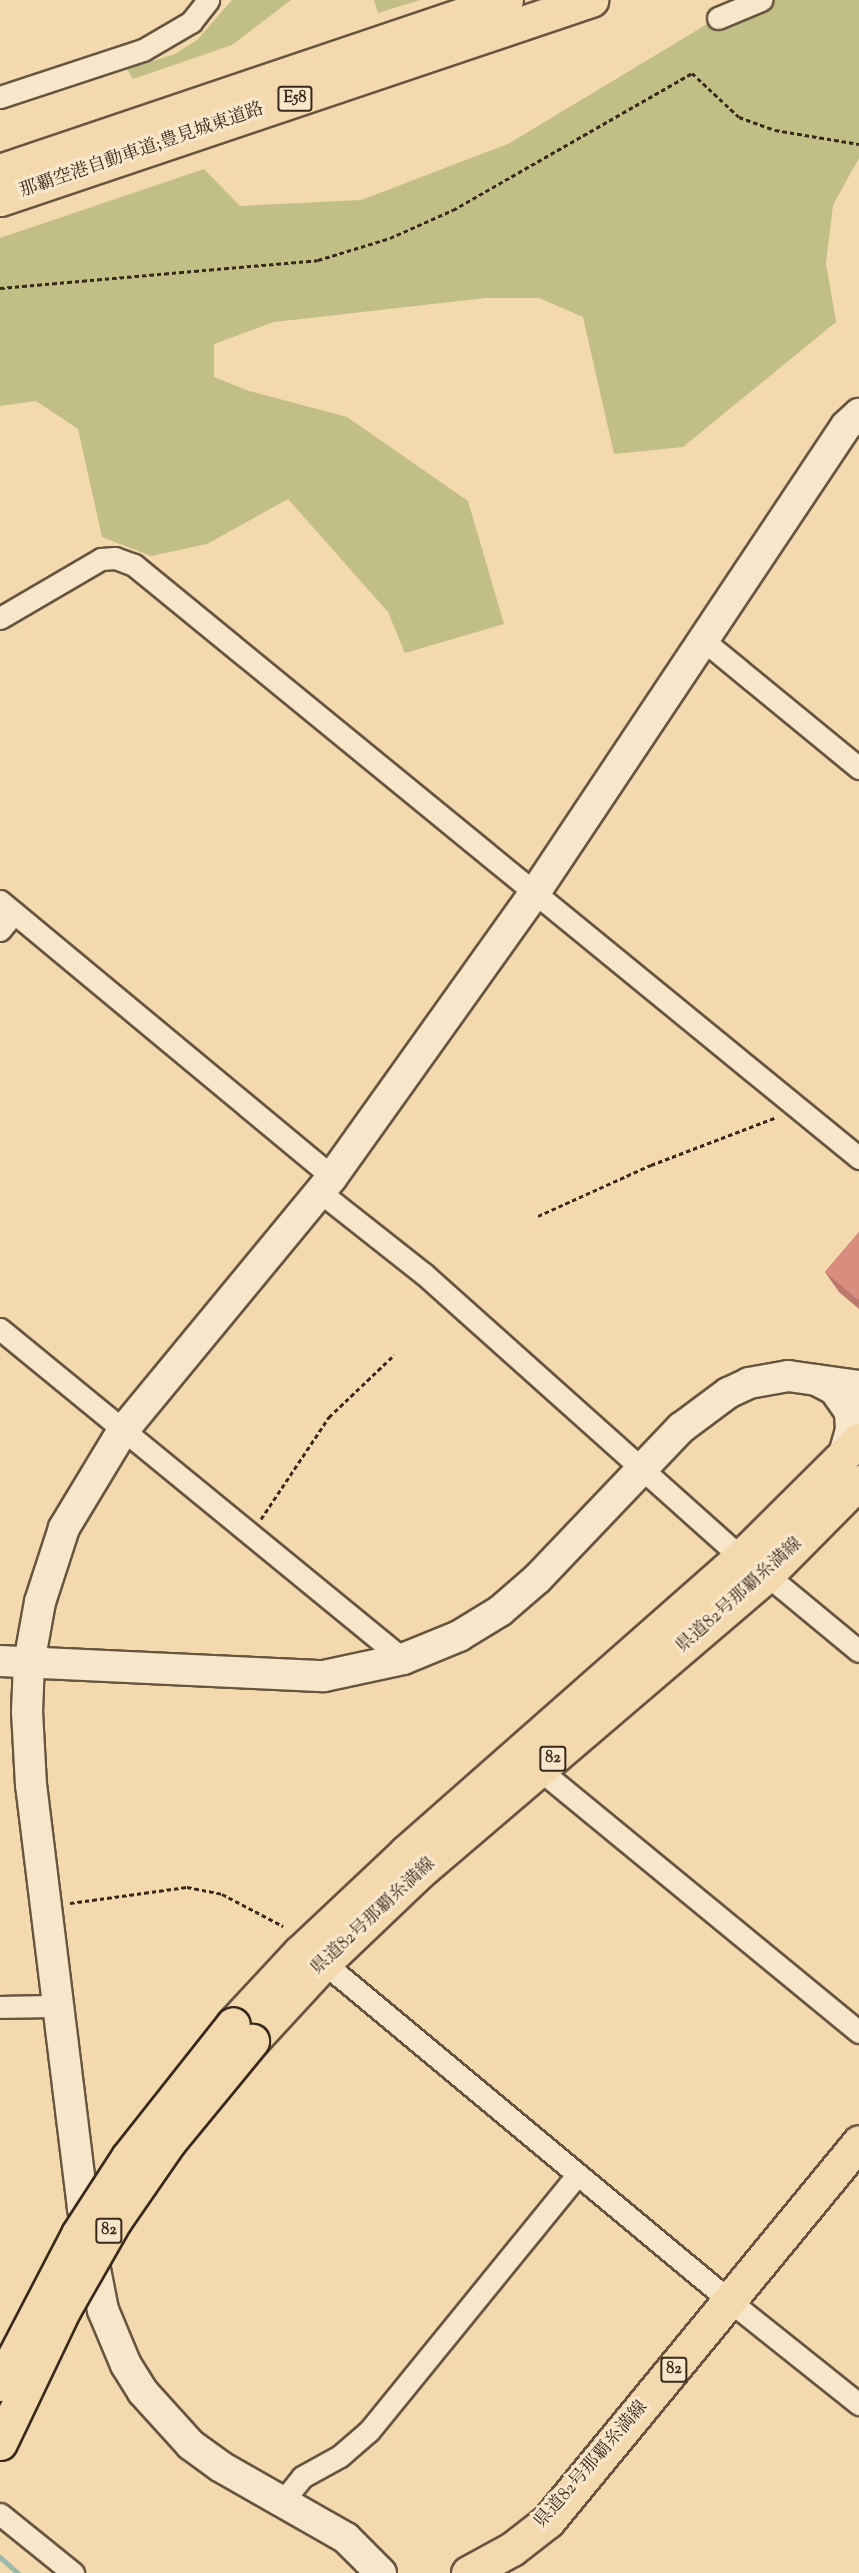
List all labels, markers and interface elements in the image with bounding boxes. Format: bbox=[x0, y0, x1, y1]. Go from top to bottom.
road number: E58 bbox=[277, 86, 313, 112]
street label: 那覇空港自動車道;豊見城東道路 bbox=[17, 99, 267, 203]
street label: 県道82号那覇糸満線 bbox=[673, 1534, 807, 1658]
road number: 82 bbox=[538, 1746, 568, 1772]
street label: 県道82号那覇糸満線 bbox=[308, 1854, 440, 1980]
road number: 82 bbox=[94, 2218, 124, 2244]
road number: 82 bbox=[659, 2357, 689, 2383]
street label: 県道82号那覇糸満線 bbox=[531, 2397, 653, 2533]

